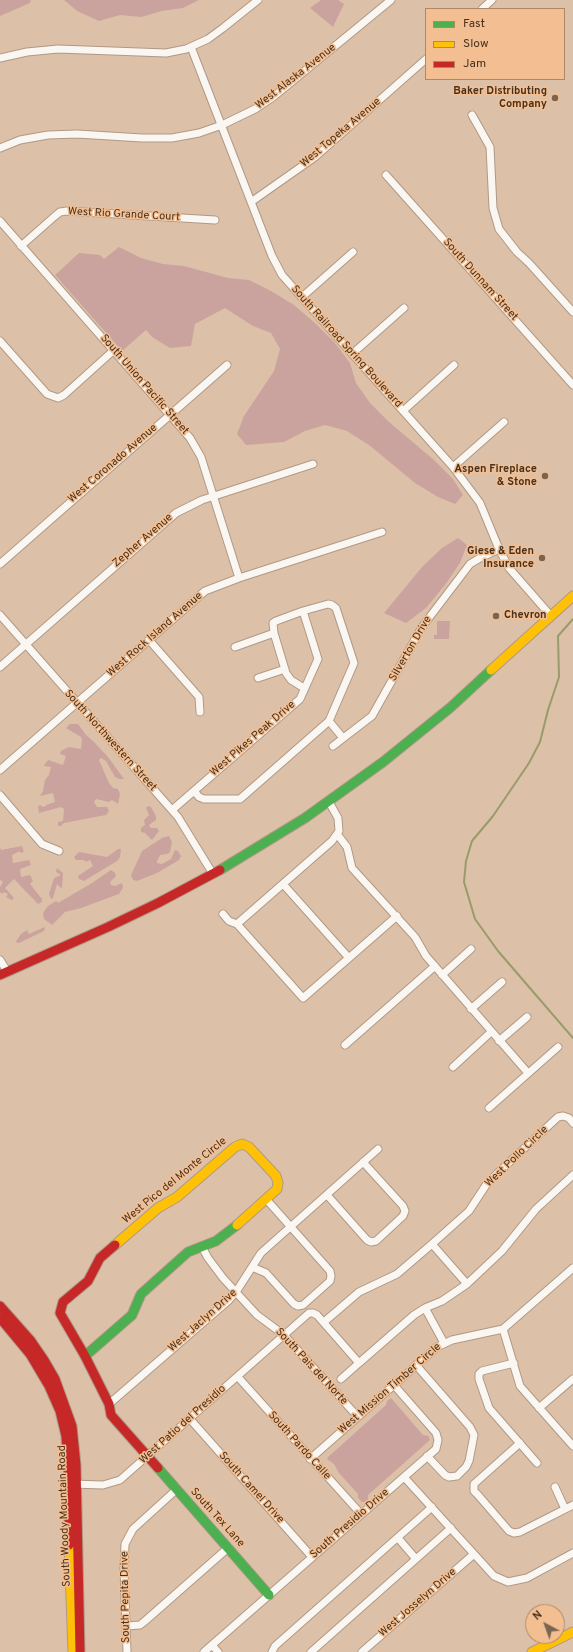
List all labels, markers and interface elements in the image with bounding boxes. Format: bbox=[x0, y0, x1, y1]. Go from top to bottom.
legend bbox=[425, 8, 565, 80]
text: Fast bbox=[463, 16, 485, 32]
text: Slow bbox=[463, 36, 489, 52]
street label: West Alaska Avenue bbox=[253, 41, 339, 113]
text: Jam bbox=[463, 56, 486, 72]
place label: Baker Distributing Company bbox=[453, 85, 547, 111]
marker: Baker Distributing Company bbox=[550, 93, 560, 103]
street label: West Topeka Avenue bbox=[298, 95, 384, 171]
street label: West Rio Grande Court bbox=[68, 205, 180, 225]
street label: South Dunnam Street bbox=[440, 236, 520, 324]
street label: South Railroad Spring Boulevard bbox=[288, 283, 404, 411]
street label: South Union Pacific Street bbox=[97, 332, 191, 438]
street label: West Coronado Avenue bbox=[66, 422, 160, 506]
place label: Aspen Fireplace & Stone bbox=[454, 463, 537, 489]
marker: Aspen Fireplace & Stone bbox=[540, 471, 550, 481]
street label: Zepher Avenue bbox=[110, 511, 176, 571]
place label: Giese & Eden Insurance bbox=[467, 545, 534, 571]
marker: Giese & Eden Insurance bbox=[537, 553, 547, 563]
street label: West Rock Island Avenue bbox=[104, 590, 206, 680]
place label: Chevron bbox=[504, 609, 547, 623]
marker: Chevron bbox=[491, 611, 501, 621]
street label: Silverton Drive bbox=[387, 614, 435, 684]
street label: South Northwestern Street bbox=[61, 688, 159, 794]
street label: West Pikes Peak Drive bbox=[208, 698, 298, 780]
street label: West Pollo Circle bbox=[483, 1124, 551, 1190]
street label: West Pico del Monte Circle bbox=[120, 1135, 230, 1227]
street label: West Jaclyn Drive bbox=[166, 1287, 240, 1355]
street label: South Pais del Norte bbox=[272, 1326, 350, 1408]
street label: West Mission Timber Circle bbox=[336, 1341, 444, 1437]
street label: West Patio del Presidio bbox=[137, 1383, 229, 1467]
street label: South Pardo Calle bbox=[265, 1409, 333, 1483]
street label: South Woody Mountain Road bbox=[56, 1445, 74, 1587]
street label: South Camel Drive bbox=[216, 1450, 286, 1526]
street label: South Tex Lane bbox=[187, 1486, 247, 1550]
street label: South Presidio Drive bbox=[308, 1486, 392, 1562]
street label: South Pepita Drive bbox=[119, 1551, 133, 1643]
street label: West Josselyn Drive bbox=[377, 1566, 459, 1640]
north arrow bbox=[525, 1604, 565, 1644]
text: N bbox=[530, 1608, 545, 1624]

